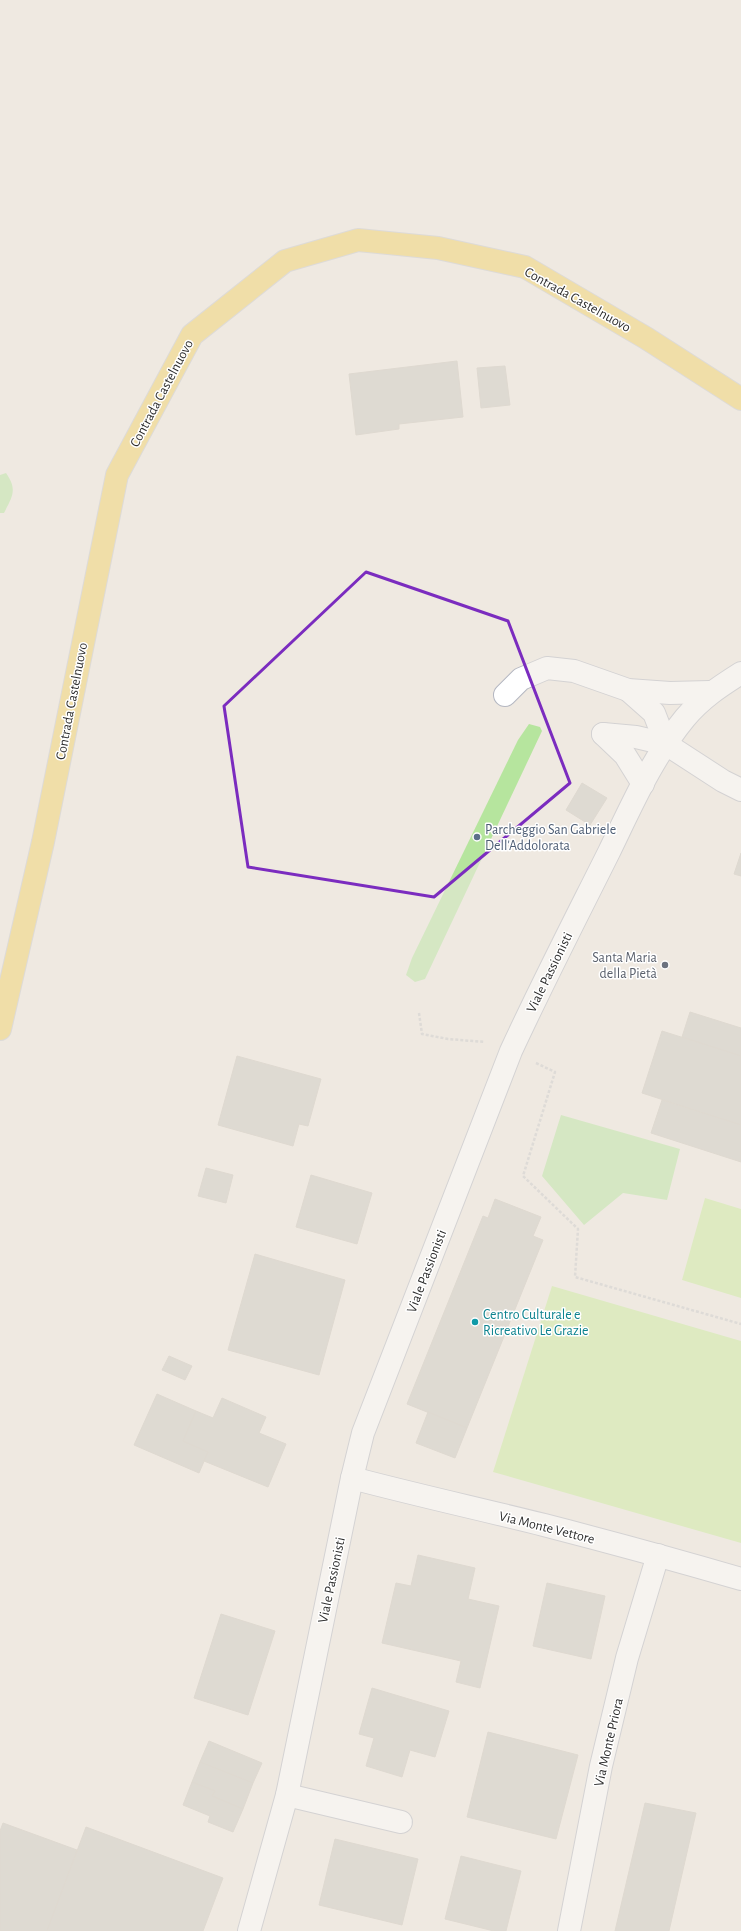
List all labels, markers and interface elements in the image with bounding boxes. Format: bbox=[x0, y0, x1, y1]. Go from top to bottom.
street label: Contrada Castelnuovo bbox=[522, 265, 633, 335]
street label: Contrada Castelnuovo bbox=[128, 338, 196, 449]
street label: Contrada Castelnuovo bbox=[54, 641, 90, 761]
place label: Parcheggio San Gabriele Dell'Addolorata bbox=[485, 823, 616, 853]
marker: Parcheggio San Gabriele Dell'Addolorata bbox=[472, 832, 482, 842]
street label: Viale Passionisti bbox=[524, 930, 575, 1015]
place label: Santa Maria della Pietà bbox=[592, 951, 658, 981]
marker: Santa Maria della Pietà bbox=[660, 960, 670, 970]
street label: Viale Passionisti bbox=[405, 1228, 449, 1315]
place label: Centro Culturale e Ricreativo Le Grazie bbox=[483, 1308, 589, 1338]
marker: Centro Culturale e Ricreativo Le Grazie bbox=[470, 1317, 480, 1327]
street label: Via Monte Vettore bbox=[498, 1509, 596, 1547]
street label: Viale Passionisti bbox=[316, 1536, 348, 1624]
street label: Via Monte Priora bbox=[592, 1696, 626, 1788]

